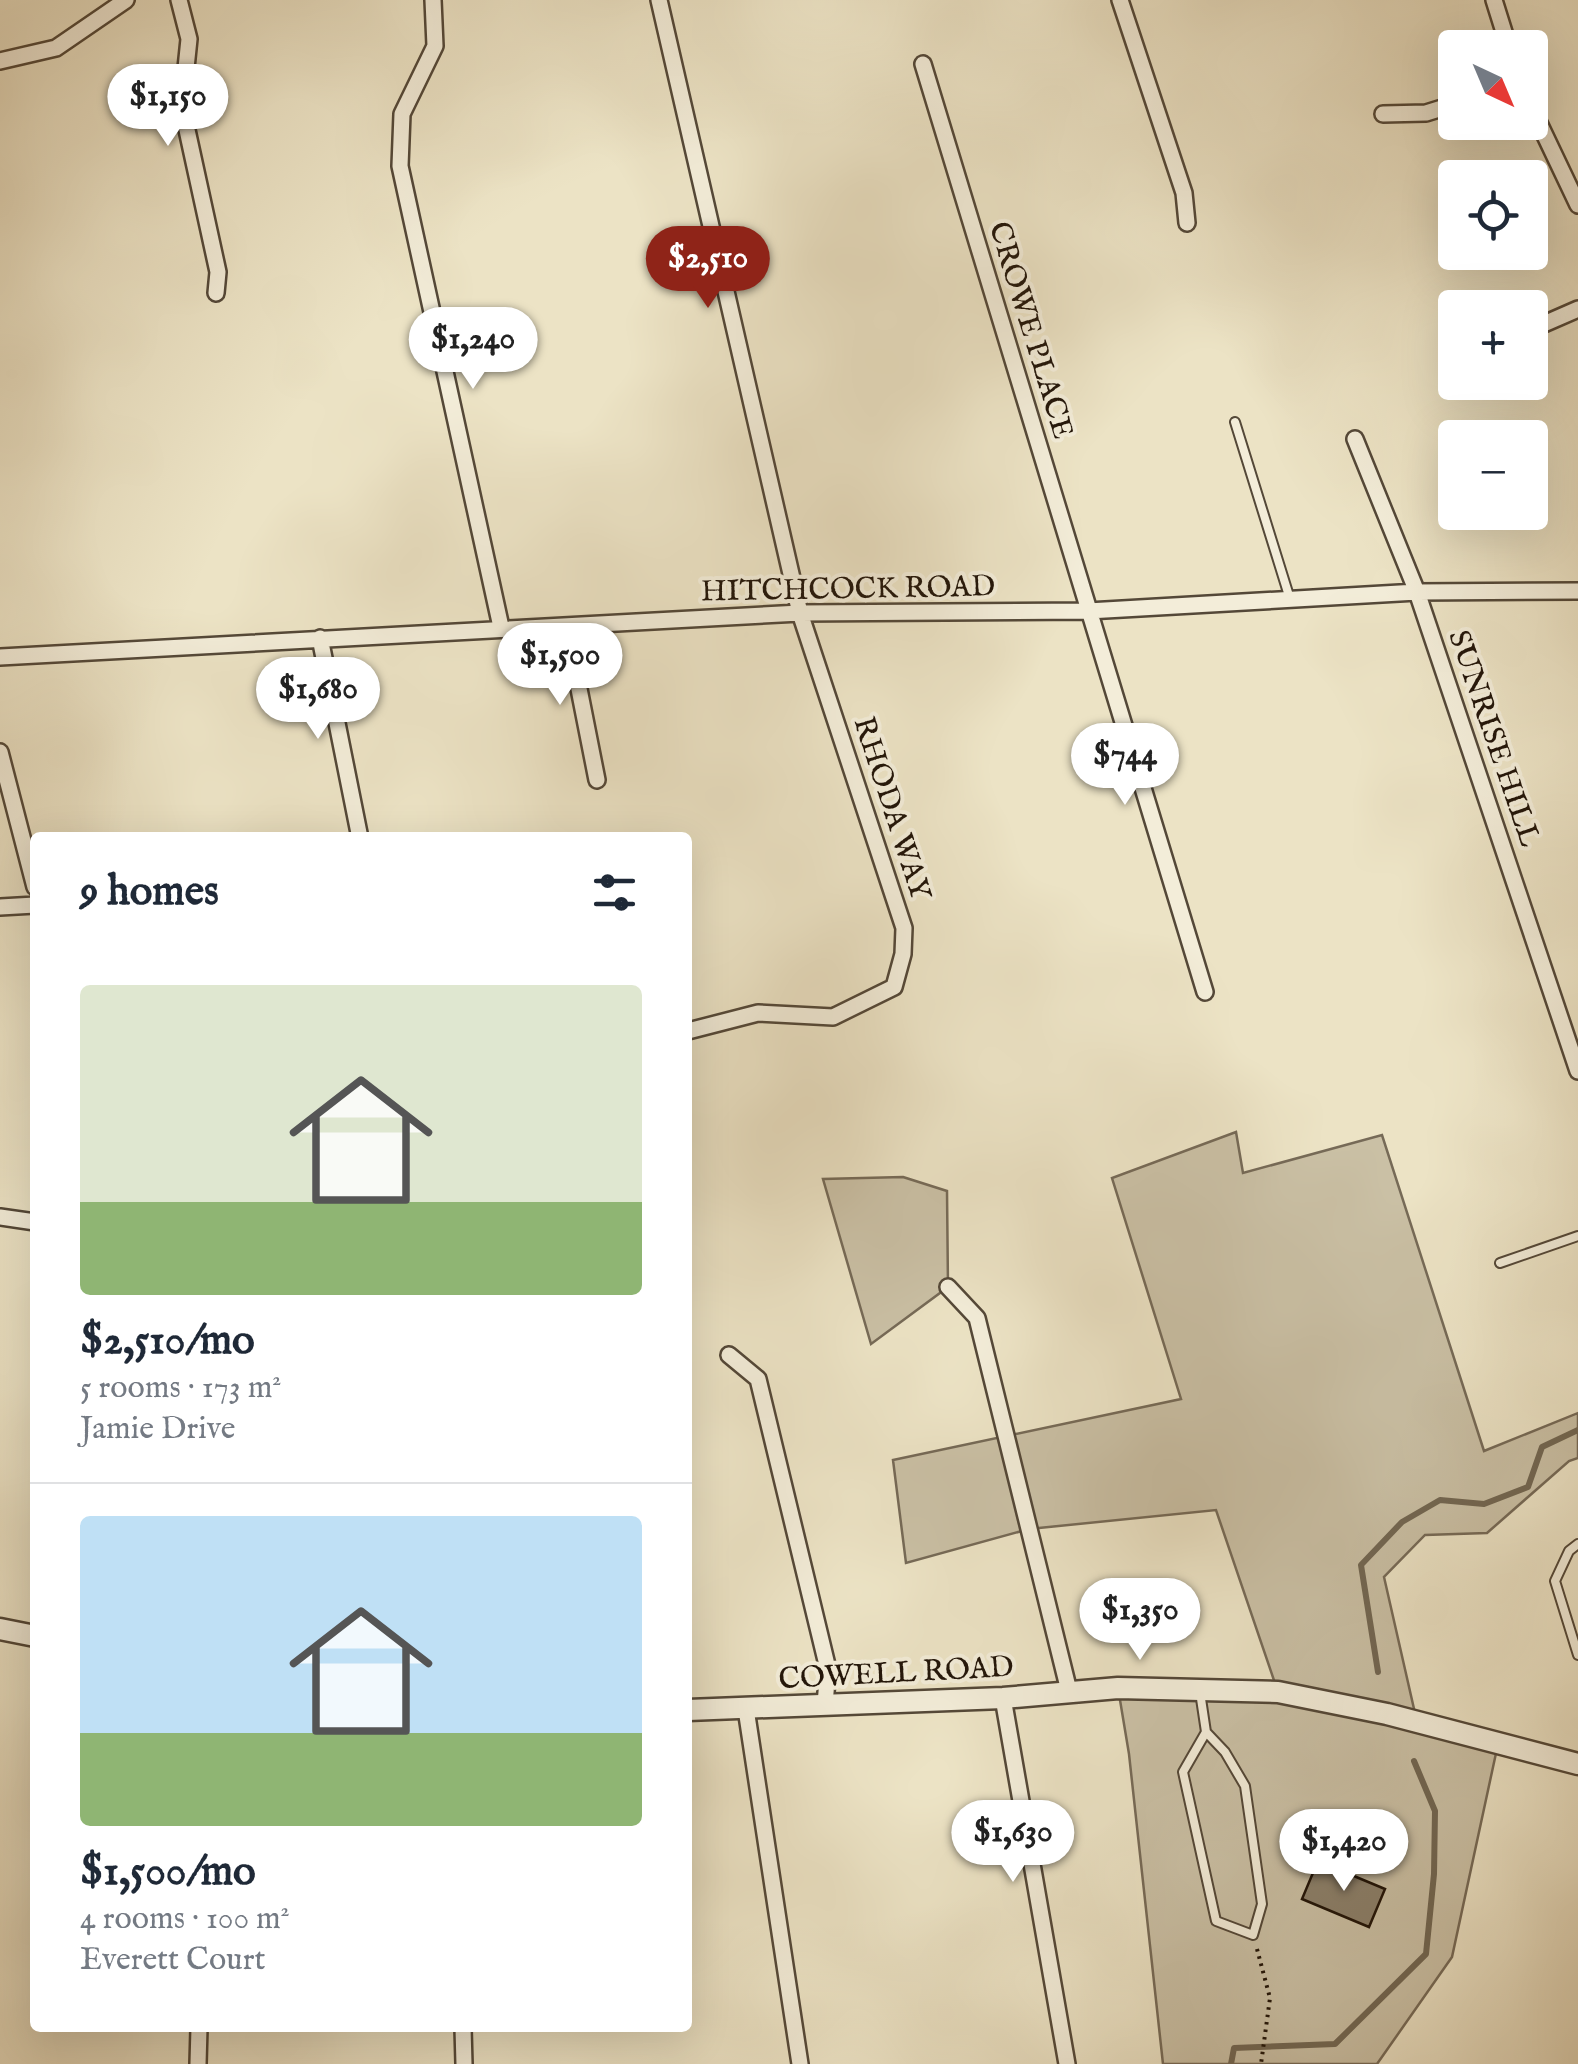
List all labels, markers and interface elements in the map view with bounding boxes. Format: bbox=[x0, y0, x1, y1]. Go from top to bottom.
north arrow bbox=[1438, 30, 1548, 140]
map controls bbox=[1438, 30, 1548, 530]
pin: $1,150 bbox=[87, 64, 249, 149]
text: $1,150 bbox=[129, 76, 207, 117]
button: locate bbox=[1438, 160, 1548, 270]
street label: CROWE PLACE bbox=[979, 217, 1081, 444]
pin: $2,510 bbox=[627, 226, 789, 311]
text: $2,510 bbox=[668, 238, 748, 279]
button: + bbox=[1438, 290, 1548, 400]
pin: $1,240 bbox=[392, 307, 554, 392]
text: $1,240 bbox=[431, 319, 515, 360]
button: − bbox=[1438, 420, 1548, 530]
street label: HITCHCOCK ROAD bbox=[701, 568, 995, 612]
pin: $1,500 bbox=[479, 623, 641, 708]
street label: SUNRISE HILL bbox=[1438, 625, 1548, 852]
text: $1,500 bbox=[519, 635, 601, 676]
pin: $1,680 bbox=[237, 657, 399, 742]
text: $1,680 bbox=[278, 669, 358, 710]
street label: RHODA WAY bbox=[844, 712, 939, 907]
pin: $744 bbox=[1066, 723, 1184, 808]
text: $744 bbox=[1093, 735, 1157, 776]
icon: filters bbox=[587, 865, 642, 920]
text: 9 homes bbox=[80, 866, 219, 919]
icon: home bbox=[271, 1050, 451, 1230]
text: $2,510/mo bbox=[80, 1315, 255, 1368]
text: 5 rooms · 173 m² bbox=[80, 1368, 281, 1409]
text: Jamie Drive bbox=[80, 1409, 235, 1450]
pin: $1,350 bbox=[1059, 1578, 1221, 1663]
icon: home bbox=[271, 1581, 451, 1761]
text: $1,350 bbox=[1101, 1590, 1179, 1631]
street label: COWELL ROAD bbox=[778, 1649, 1015, 1699]
pin: $1,630 bbox=[932, 1800, 1094, 1885]
pin: $1,420 bbox=[1263, 1809, 1425, 1894]
text: $1,630 bbox=[973, 1812, 1053, 1853]
text: $1,420 bbox=[1301, 1821, 1387, 1862]
text: $1,500/mo bbox=[80, 1846, 256, 1899]
text: 4 rooms · 100 m² bbox=[80, 1899, 290, 1940]
text: Everett Court bbox=[80, 1940, 265, 1981]

